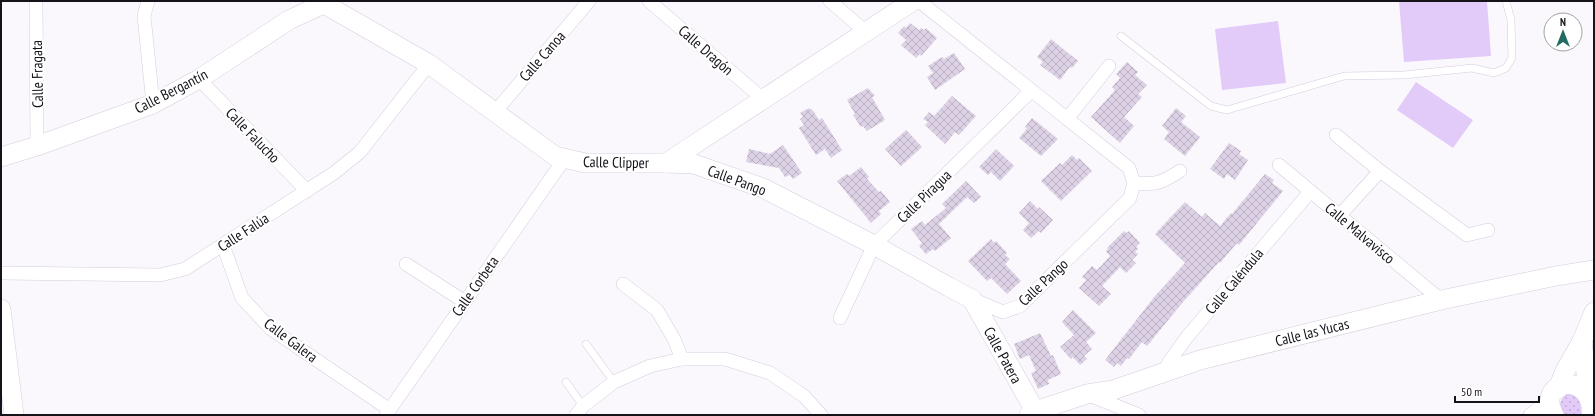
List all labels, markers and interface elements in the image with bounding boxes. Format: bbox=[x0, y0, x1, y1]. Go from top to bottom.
north arrow bbox=[1543, 12, 1583, 52]
text: N bbox=[1560, 15, 1566, 29]
street label: Calle Dragón bbox=[675, 21, 737, 79]
street label: Calle Canoa bbox=[515, 27, 569, 85]
street label: Calle Fragata bbox=[27, 40, 47, 108]
street label: Calle Bergantín bbox=[131, 64, 211, 118]
street label: Calle Falucho bbox=[222, 103, 284, 167]
street label: Calle Clipper bbox=[583, 152, 650, 172]
street label: Calle Pango bbox=[705, 161, 769, 199]
street label: Calle Piragua bbox=[893, 165, 955, 227]
street label: Calle Malvavisco bbox=[1321, 198, 1399, 268]
street label: Calle Falúa bbox=[214, 208, 272, 256]
street label: Calle Caléndula bbox=[1201, 244, 1267, 318]
street label: Calle Corbeta bbox=[447, 252, 503, 320]
street label: Calle Pango bbox=[1014, 254, 1072, 310]
street label: Calle Galera bbox=[260, 314, 322, 366]
street label: Calle las Yucas bbox=[1273, 314, 1351, 350]
street label: Calle Patera bbox=[980, 323, 1026, 387]
scale bar bbox=[1455, 378, 1539, 404]
text: 50 m bbox=[1461, 384, 1482, 399]

